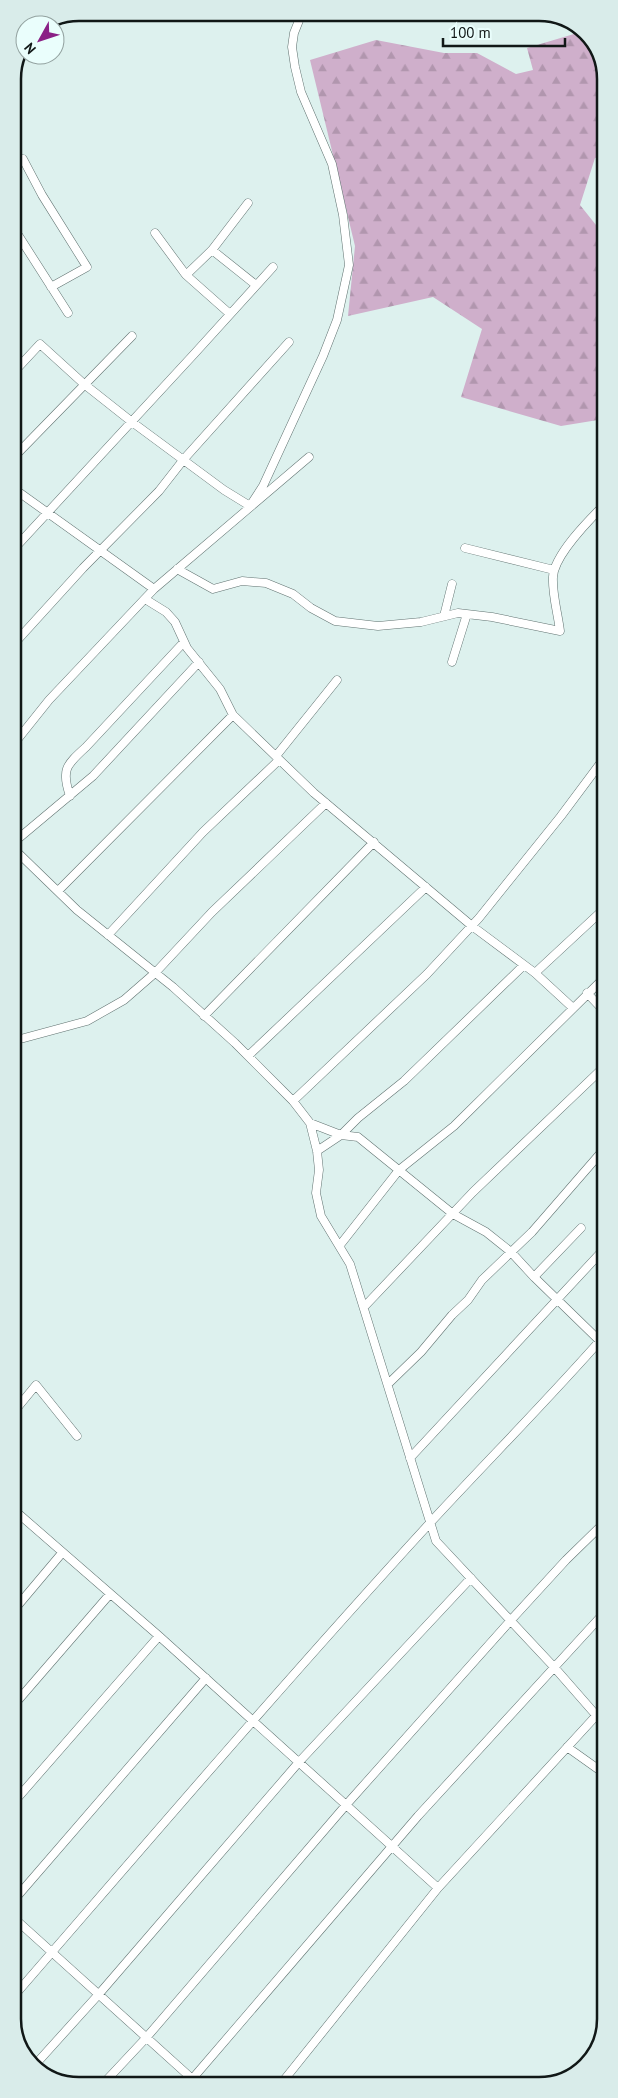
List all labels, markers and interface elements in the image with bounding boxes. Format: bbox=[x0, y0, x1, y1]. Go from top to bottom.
north arrow bbox=[15, 15, 65, 65]
scale bar bbox=[443, 15, 566, 47]
text: 100 m bbox=[450, 23, 491, 42]
text: N bbox=[20, 39, 40, 58]

